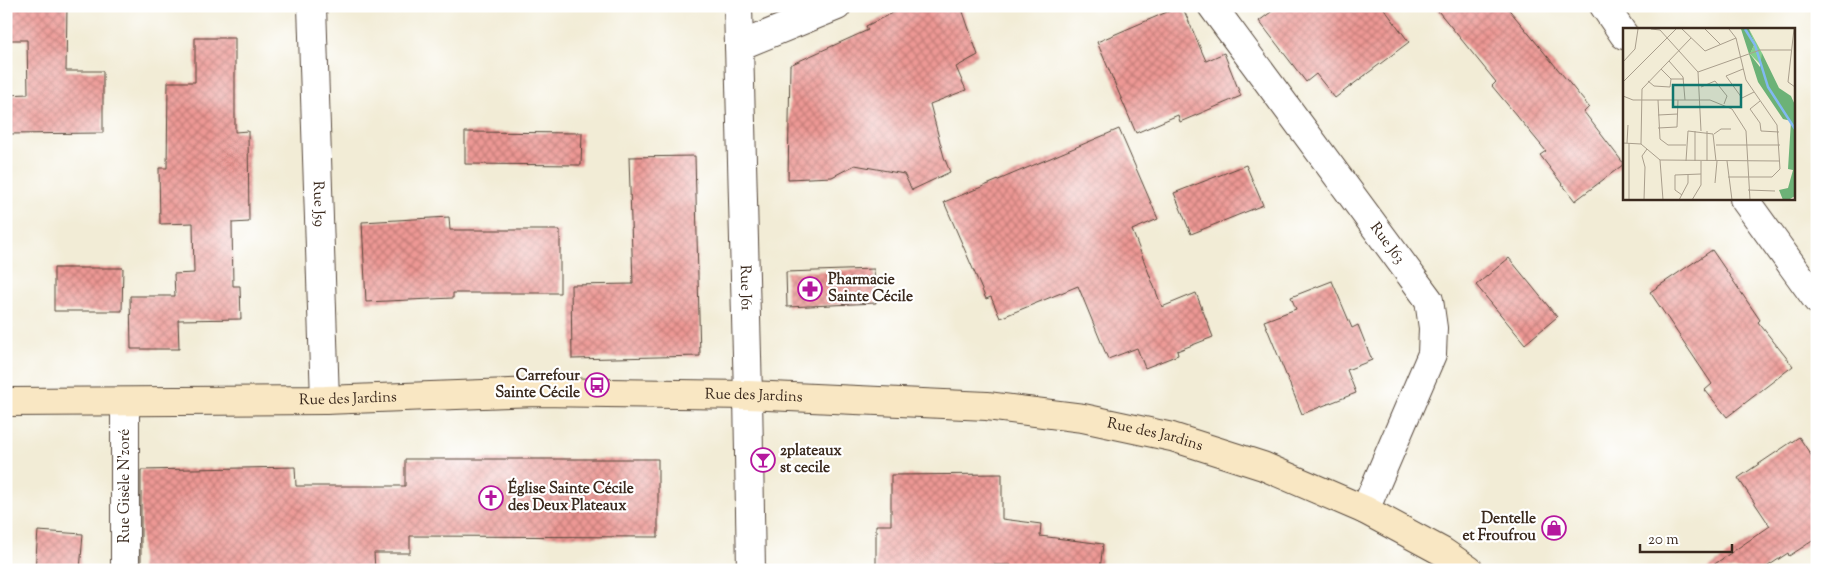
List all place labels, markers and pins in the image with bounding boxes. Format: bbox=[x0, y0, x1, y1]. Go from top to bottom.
place label: Pharmacie Sainte Cécile bbox=[828, 270, 913, 308]
pharmacy icon: Pharmacie Sainte Cécile bbox=[797, 276, 823, 302]
place label: Carrefour Sainte Cécile bbox=[495, 366, 580, 404]
bus stop icon: Carrefour Sainte Cécile bbox=[584, 372, 610, 398]
place label: 2plateaux st cecile bbox=[780, 441, 843, 479]
bar icon: 2plateaux st cecile bbox=[750, 447, 776, 473]
place label: Église Sainte Cécile des Deux Plateaux bbox=[508, 477, 634, 517]
church icon: Église Sainte Cécile des Deux Plateaux bbox=[478, 485, 504, 511]
place label: Dentelle et Froufrou bbox=[1463, 509, 1536, 547]
shop icon: Dentelle et Froufrou bbox=[1541, 515, 1567, 541]

